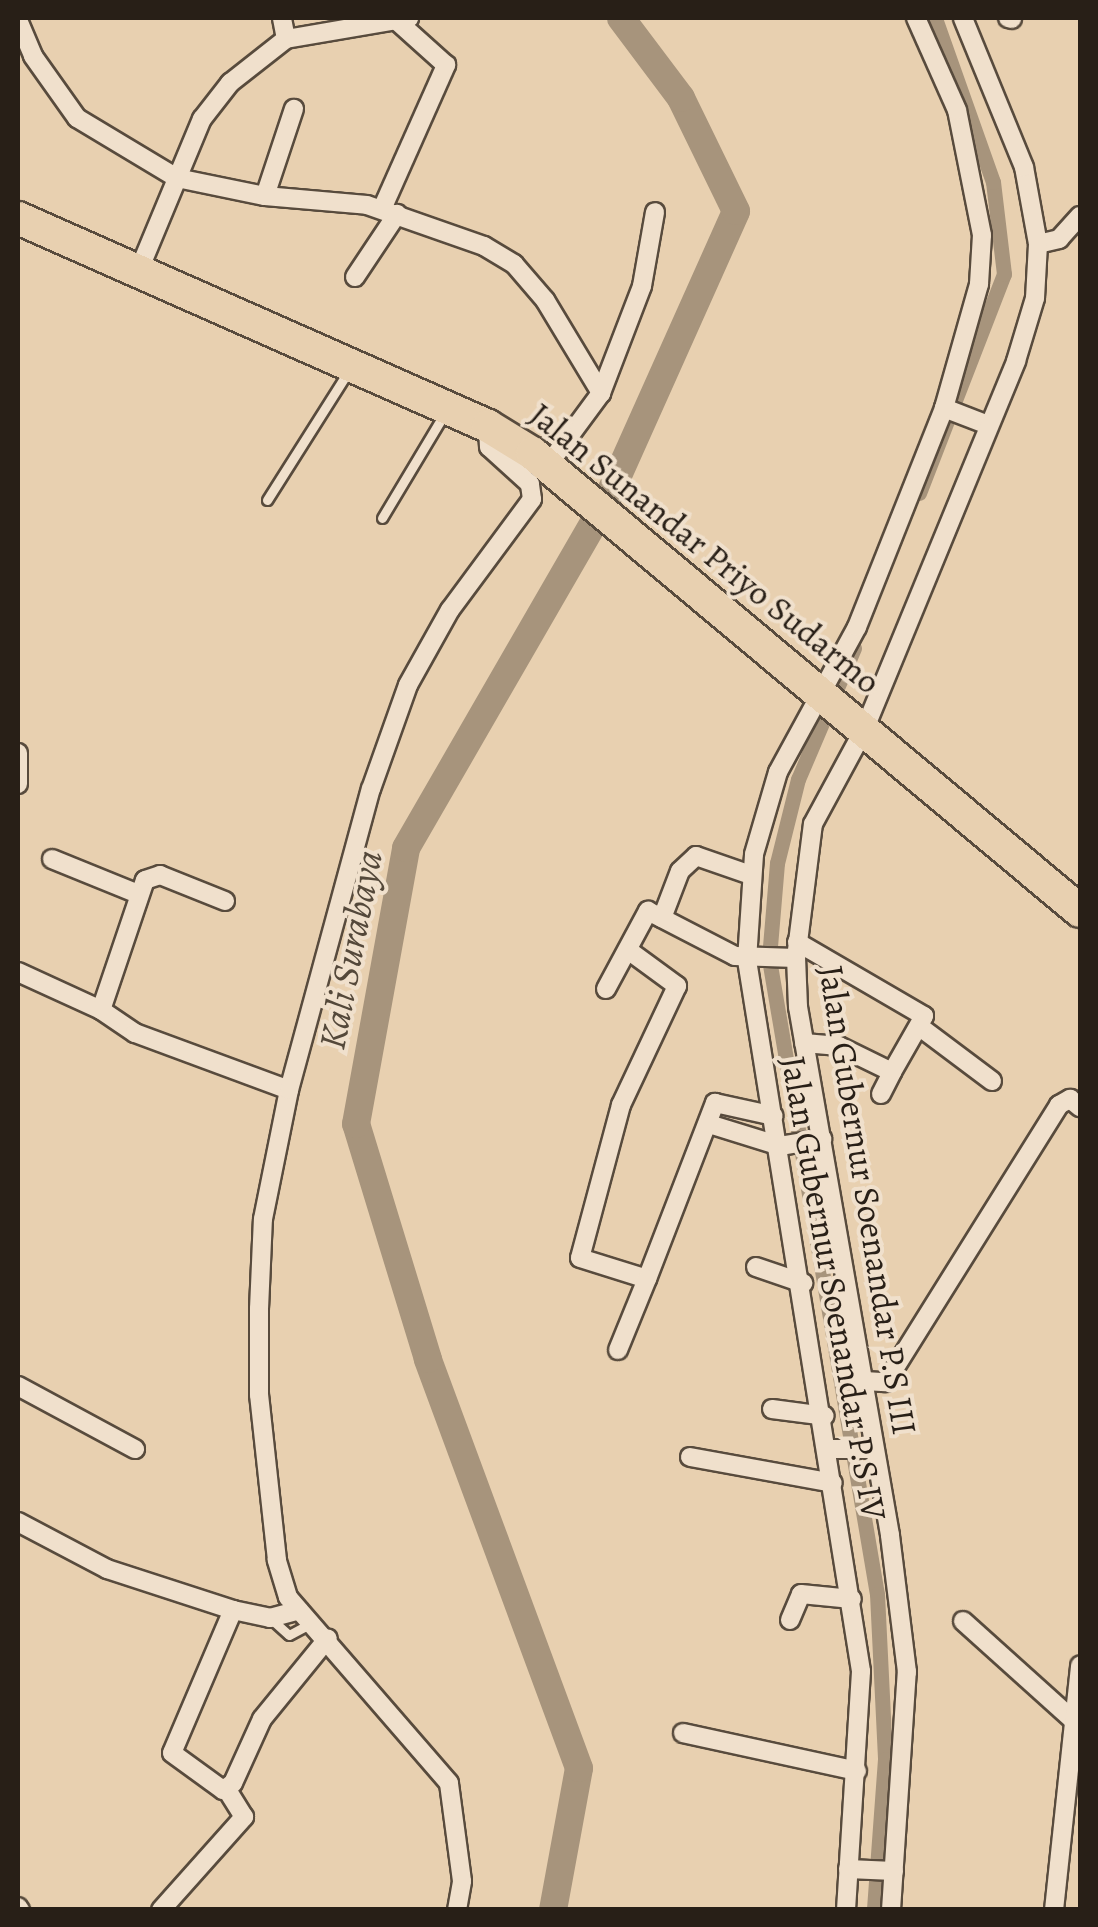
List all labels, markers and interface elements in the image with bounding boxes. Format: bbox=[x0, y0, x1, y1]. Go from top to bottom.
street label: Jalan Sunandar Priyo Sudarmo bbox=[521, 393, 889, 703]
water label: Kali Surabaya bbox=[309, 847, 393, 1053]
street label: Jalan Gubernur Soenandar P.S III bbox=[810, 962, 926, 1438]
street label: Jalan Gubernur Soenandar P.S IV bbox=[772, 1053, 896, 1523]

